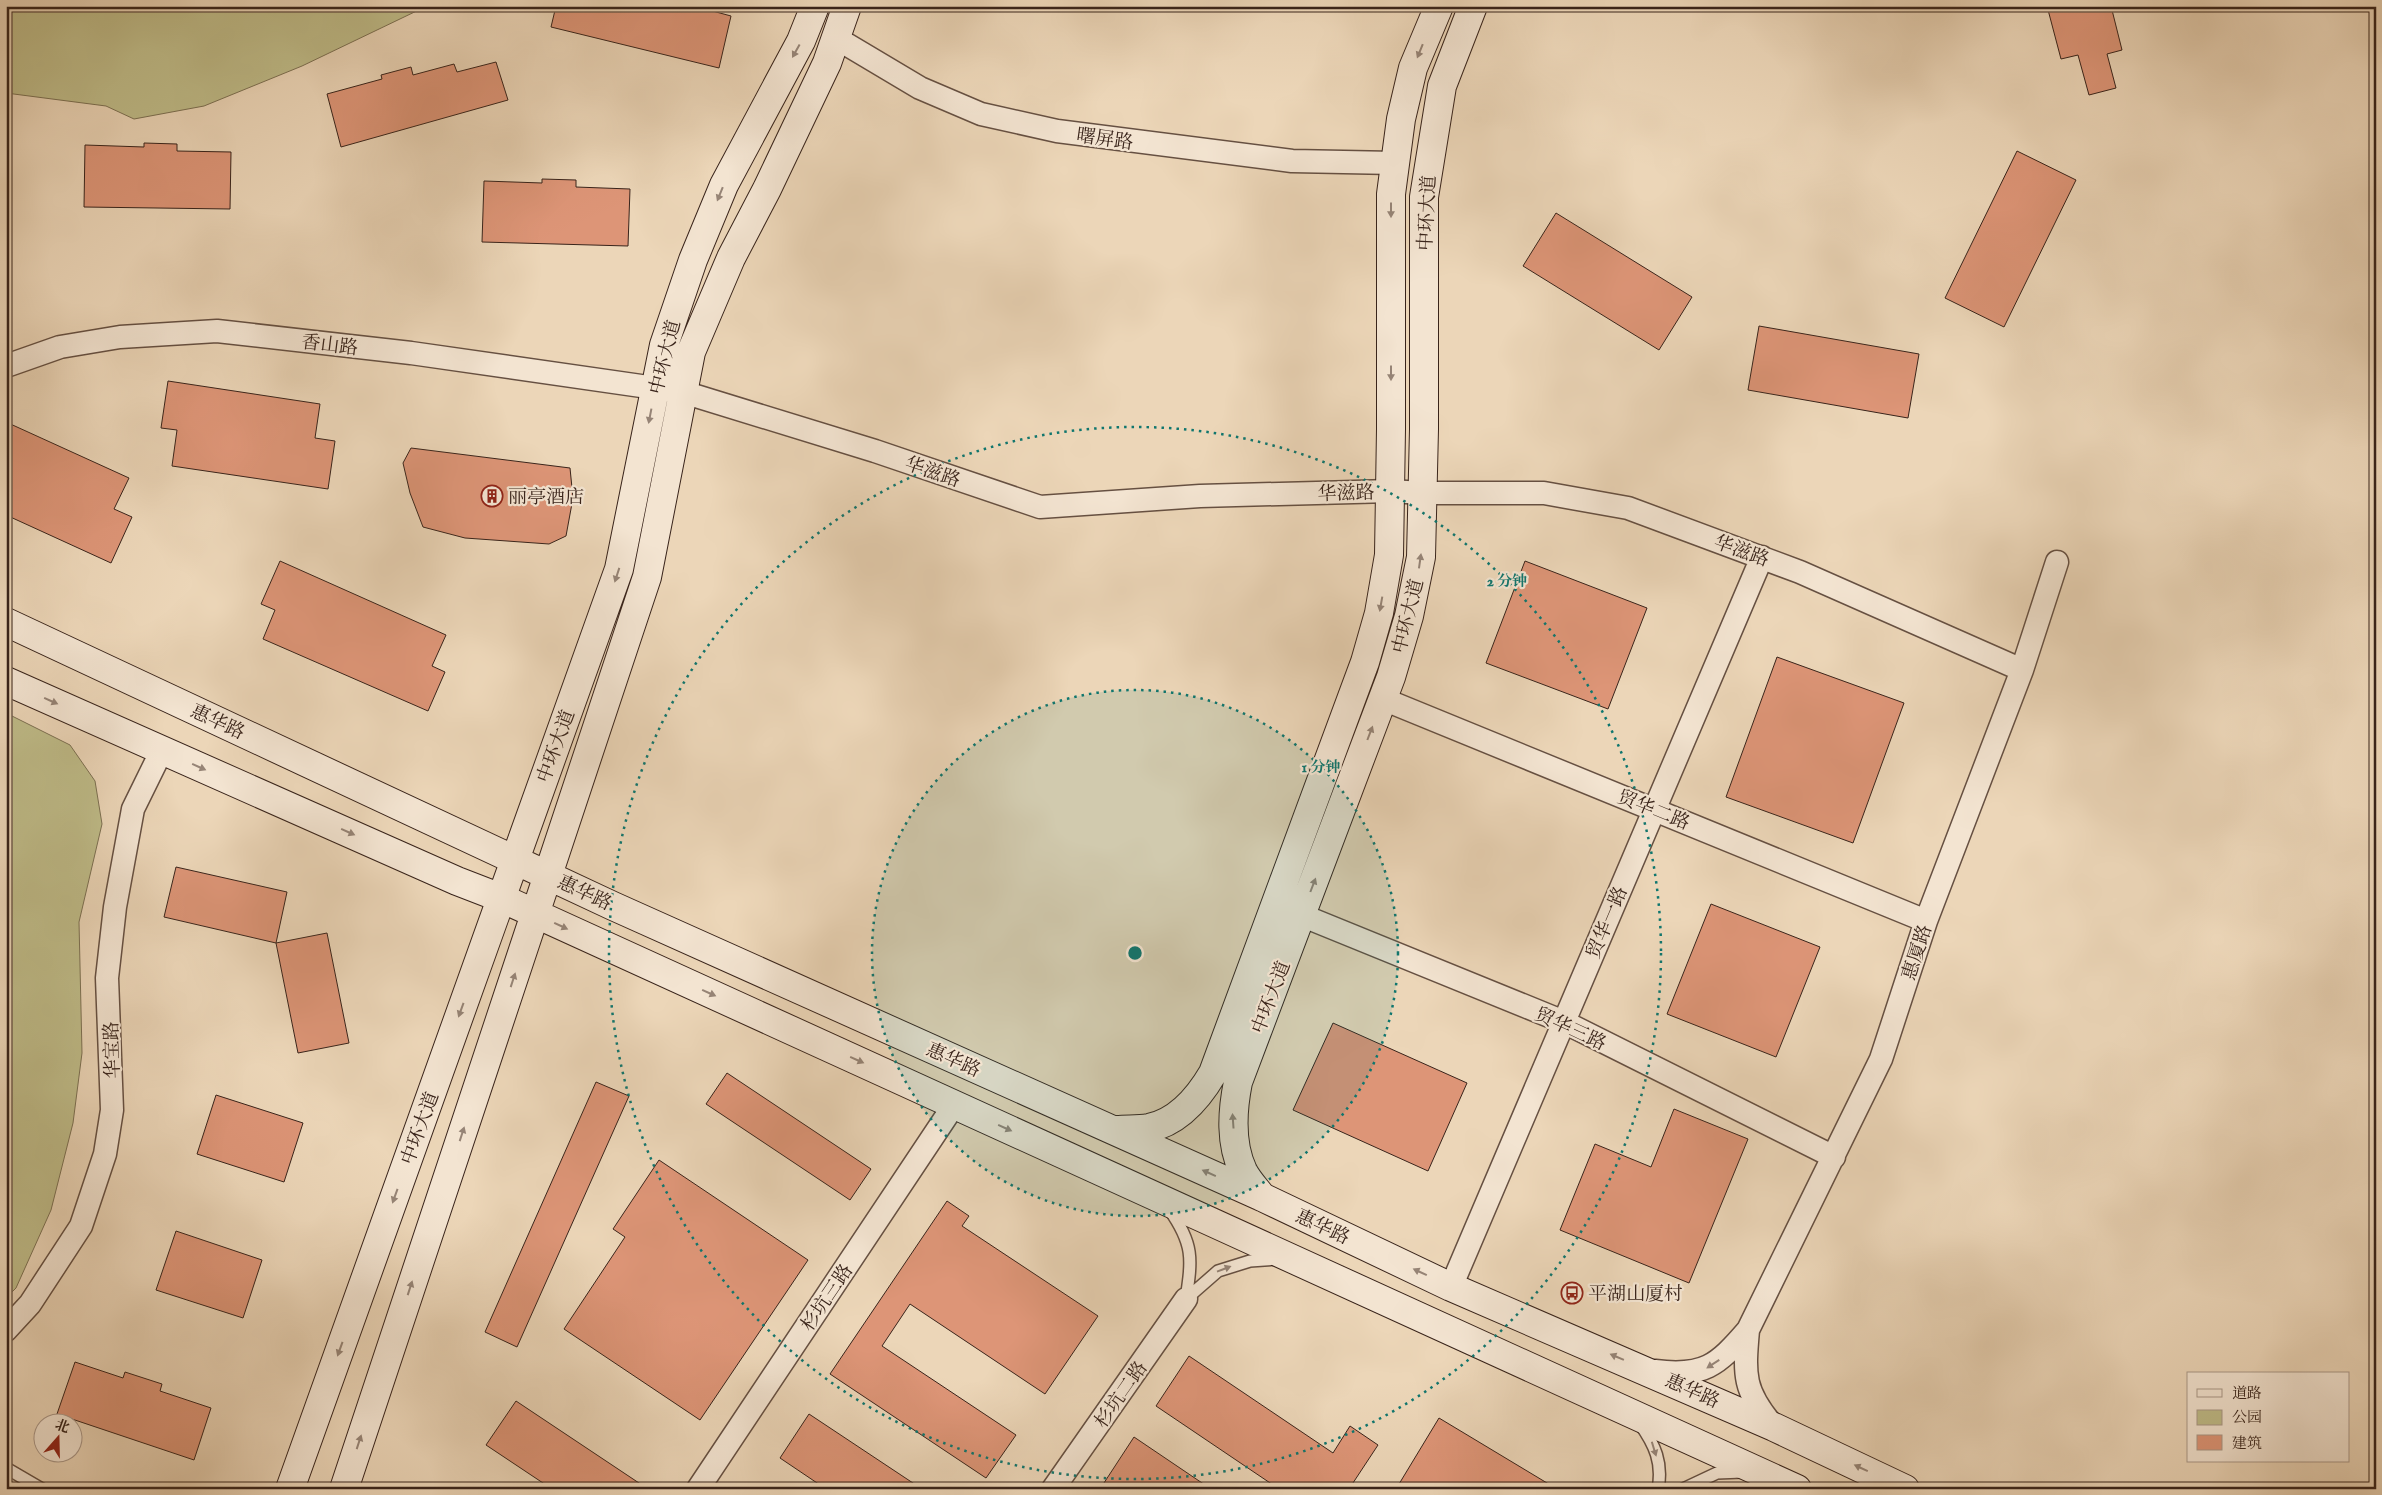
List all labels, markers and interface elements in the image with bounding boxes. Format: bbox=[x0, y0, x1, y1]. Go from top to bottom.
one-way arrow bbox=[791, 44, 800, 58]
one-way arrow bbox=[1416, 44, 1424, 58]
street label: 曙屏路 bbox=[1075, 124, 1135, 156]
street label: 中环大道 bbox=[1414, 175, 1442, 252]
one-way arrow bbox=[715, 187, 723, 202]
one-way arrow bbox=[1387, 203, 1395, 219]
street label: 中环大道 bbox=[645, 318, 687, 397]
street label: 香山路 bbox=[300, 331, 360, 361]
one-way arrow bbox=[1387, 365, 1395, 381]
one-way arrow bbox=[645, 408, 653, 424]
street label: 华滋路 bbox=[901, 452, 963, 494]
street label: 华滋路 bbox=[1317, 481, 1375, 507]
building icon: 丽亭酒店 bbox=[480, 484, 504, 508]
place label: 丽亭酒店 bbox=[508, 486, 584, 510]
street label: 华滋路 bbox=[1710, 531, 1772, 573]
one-way arrow bbox=[1416, 552, 1424, 568]
one-way arrow bbox=[612, 567, 620, 582]
text: 2 分钟 bbox=[1487, 572, 1527, 591]
street label: 中环大道 bbox=[1388, 577, 1430, 656]
one-way arrow bbox=[1376, 597, 1384, 613]
one-way arrow bbox=[44, 697, 58, 705]
street label: 惠华路 bbox=[186, 700, 248, 746]
street label: 中环大道 bbox=[533, 707, 581, 787]
one-way arrow bbox=[1366, 725, 1374, 740]
text: 1 分钟 bbox=[1302, 758, 1340, 777]
one-way arrow bbox=[192, 763, 206, 771]
street label: 贸华二路 bbox=[1614, 785, 1693, 836]
one-way arrow bbox=[341, 829, 355, 837]
street label: 惠华路 bbox=[553, 871, 615, 917]
one-way arrow bbox=[1309, 878, 1317, 892]
street label: 贸华一路 bbox=[1582, 883, 1634, 962]
one-way arrow bbox=[554, 922, 568, 930]
street label: 惠厦路 bbox=[1898, 922, 1938, 983]
centre of rings bbox=[1126, 944, 1144, 962]
street label: 中环大道 bbox=[1247, 958, 1297, 1038]
one-way arrow bbox=[509, 972, 517, 987]
one-way arrow bbox=[702, 989, 716, 997]
one-way arrow bbox=[457, 1003, 465, 1018]
street label: 贸华三路 bbox=[1531, 1003, 1610, 1057]
street label: 华宝路 bbox=[100, 1021, 126, 1079]
street label: 惠华路 bbox=[922, 1038, 984, 1083]
one-way arrow bbox=[850, 1057, 864, 1065]
street label: 中环大道 bbox=[397, 1089, 445, 1169]
one-way arrow bbox=[1229, 1113, 1237, 1129]
one-way arrow bbox=[998, 1124, 1012, 1132]
one-way arrow bbox=[458, 1126, 466, 1141]
one-way arrow bbox=[1202, 1169, 1216, 1177]
one-way arrow bbox=[391, 1189, 399, 1204]
street label: 惠华路 bbox=[1291, 1205, 1353, 1251]
street label: 杉坑三路 bbox=[796, 1260, 859, 1336]
one-way arrow bbox=[1217, 1265, 1232, 1273]
one-way arrow bbox=[1413, 1268, 1427, 1276]
one-way arrow bbox=[407, 1281, 415, 1296]
bus stop icon: 平湖山厦村 bbox=[1560, 1281, 1584, 1305]
place label: 平湖山厦村 bbox=[1588, 1283, 1683, 1307]
one-way arrow bbox=[336, 1342, 344, 1357]
one-way arrow bbox=[1610, 1353, 1624, 1361]
street label: 杉坑二路 bbox=[1090, 1357, 1153, 1433]
one-way arrow bbox=[1706, 1359, 1720, 1368]
street label: 惠华路 bbox=[1661, 1369, 1723, 1414]
legend bbox=[2187, 1372, 2350, 1462]
text: 道路 bbox=[2232, 1384, 2262, 1403]
text: 公园 bbox=[2232, 1408, 2262, 1427]
north arrow bbox=[32, 1412, 82, 1462]
text: 北 bbox=[52, 1416, 72, 1438]
text: 建筑 bbox=[2232, 1434, 2262, 1453]
one-way arrow bbox=[356, 1435, 363, 1450]
one-way arrow bbox=[1651, 1442, 1659, 1457]
one-way arrow bbox=[1854, 1464, 1868, 1472]

